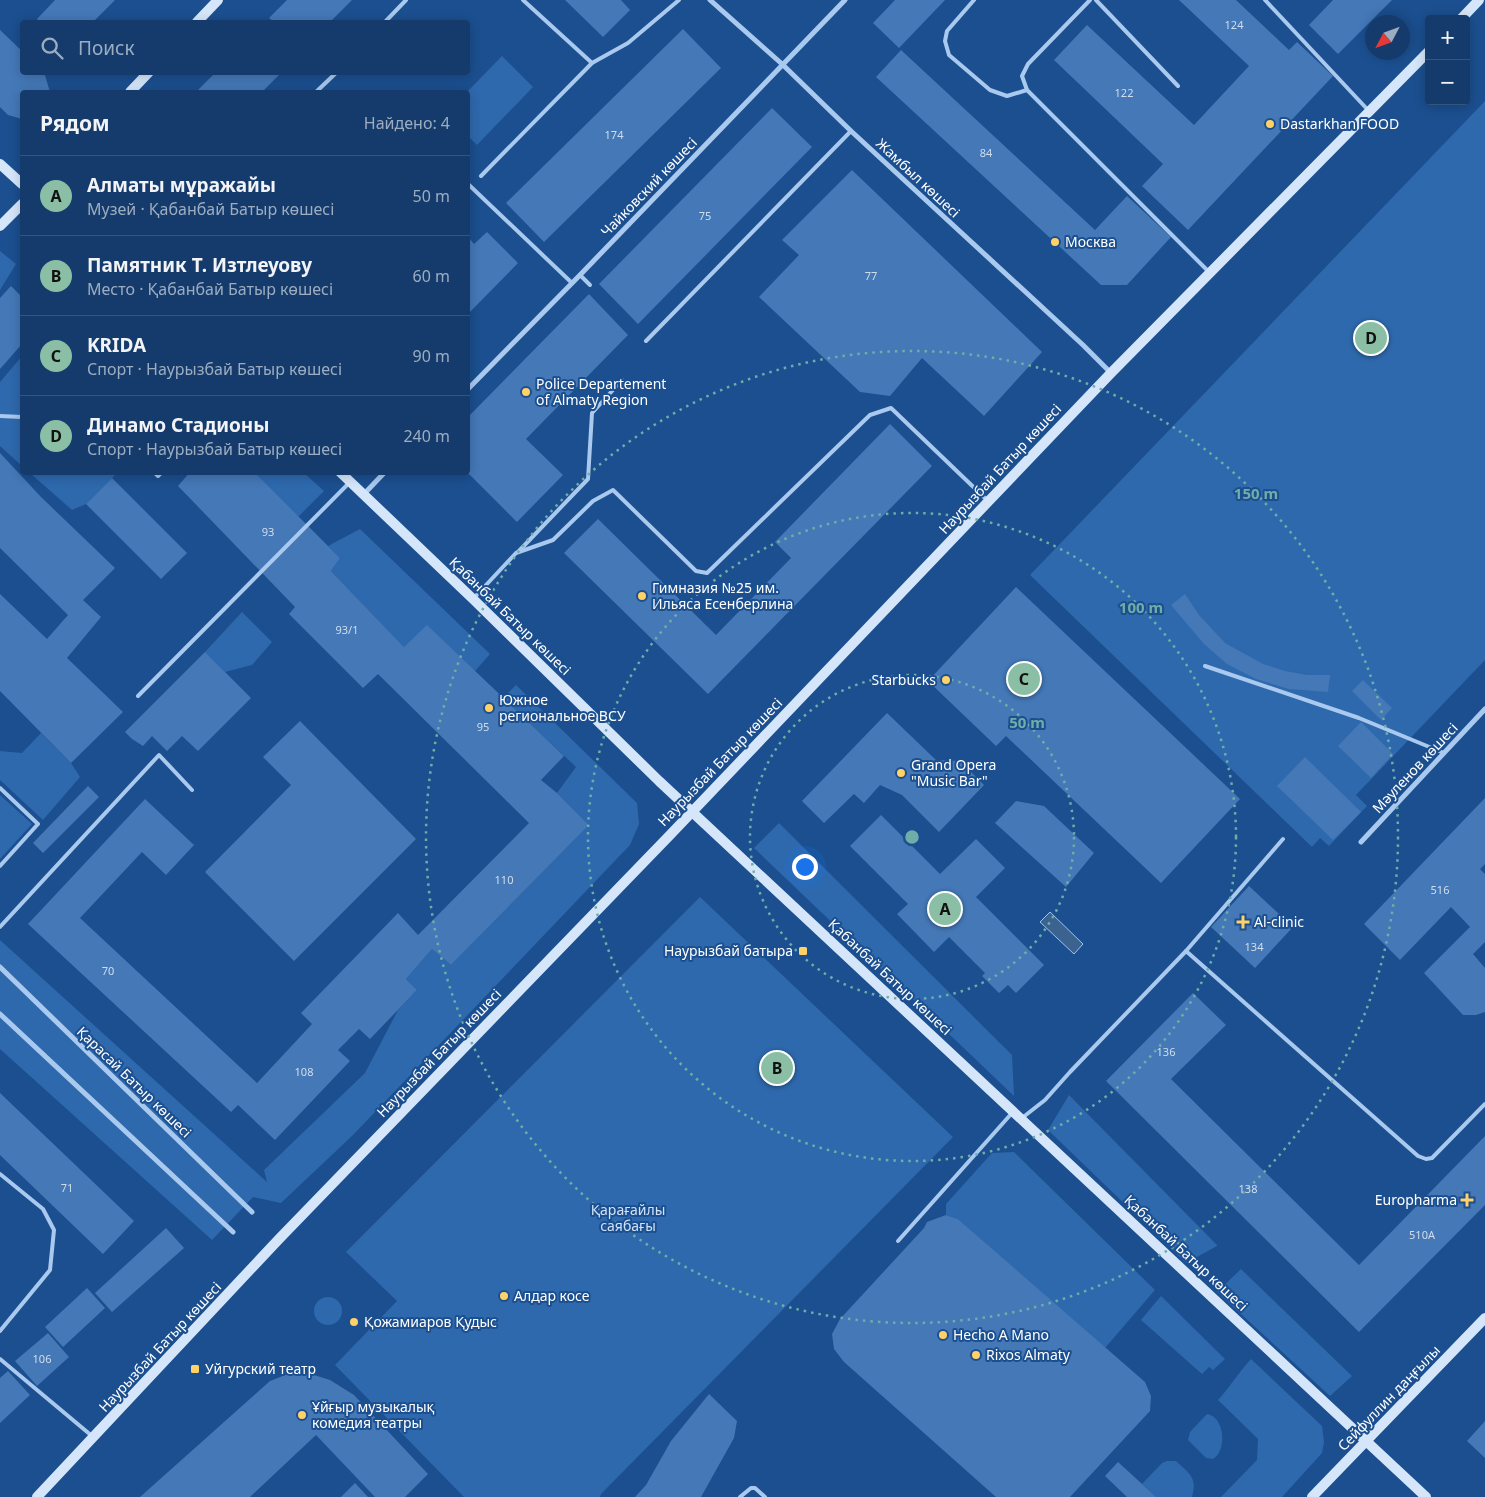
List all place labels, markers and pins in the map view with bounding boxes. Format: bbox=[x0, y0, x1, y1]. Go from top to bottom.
place label: Dastarkhan FOOD bbox=[1280, 114, 1399, 133]
marker: Dastarkhan FOOD bbox=[1264, 118, 1276, 130]
place label: Москва bbox=[1065, 232, 1116, 251]
marker: Москва bbox=[1049, 236, 1061, 248]
pin: D bbox=[1355, 319, 1387, 357]
place label: Police Departement of Almaty Region bbox=[536, 374, 666, 409]
marker: Police Departement of Almaty Region bbox=[520, 386, 532, 398]
place label: Гимназия №25 им. Ильяса Есенберлина bbox=[652, 578, 793, 613]
marker: Гимназия №25 им. Ильяса Есенберлина bbox=[636, 590, 648, 602]
pin: C bbox=[1008, 660, 1040, 698]
place label: Starbucks bbox=[871, 670, 936, 689]
marker: Starbucks bbox=[940, 674, 952, 686]
place label: Южное региональное ВСУ bbox=[499, 690, 626, 725]
marker: Южное региональное ВСУ bbox=[483, 702, 495, 714]
place label: Grand Opera "Music Bar" bbox=[911, 755, 996, 790]
marker: Grand Opera "Music Bar" bbox=[895, 767, 907, 779]
centre of rings bbox=[903, 828, 921, 846]
pin: A bbox=[929, 890, 961, 928]
place label: Al-clinic bbox=[1254, 912, 1304, 931]
marker: Al-clinic bbox=[1236, 915, 1250, 929]
place label: Наурызбай батыра bbox=[664, 941, 793, 960]
marker: Наурызбай батыра bbox=[797, 945, 809, 957]
pin: B bbox=[761, 1049, 793, 1087]
place label: Europharma bbox=[1375, 1190, 1457, 1209]
marker: Europharma bbox=[1461, 1194, 1473, 1206]
place label: Алдар косе bbox=[514, 1286, 590, 1305]
marker: Алдар косе bbox=[498, 1290, 510, 1302]
place label: Қожамиаров Қудыс bbox=[364, 1312, 497, 1331]
marker: Қожамиаров Қудыс bbox=[348, 1316, 360, 1328]
place label: Hecho A Mano bbox=[953, 1325, 1049, 1344]
marker: Hecho A Mano bbox=[937, 1329, 949, 1341]
place label: Rixos Almaty bbox=[986, 1345, 1071, 1364]
marker: Rixos Almaty bbox=[970, 1349, 982, 1361]
place label: Уйгурский театр bbox=[205, 1359, 316, 1378]
marker: Уйгурский театр bbox=[189, 1363, 201, 1375]
place label: Ұйғыр музыкалық комедия театры bbox=[312, 1397, 435, 1432]
marker: Ұйғыр музыкалық комедия театры bbox=[296, 1409, 308, 1421]

